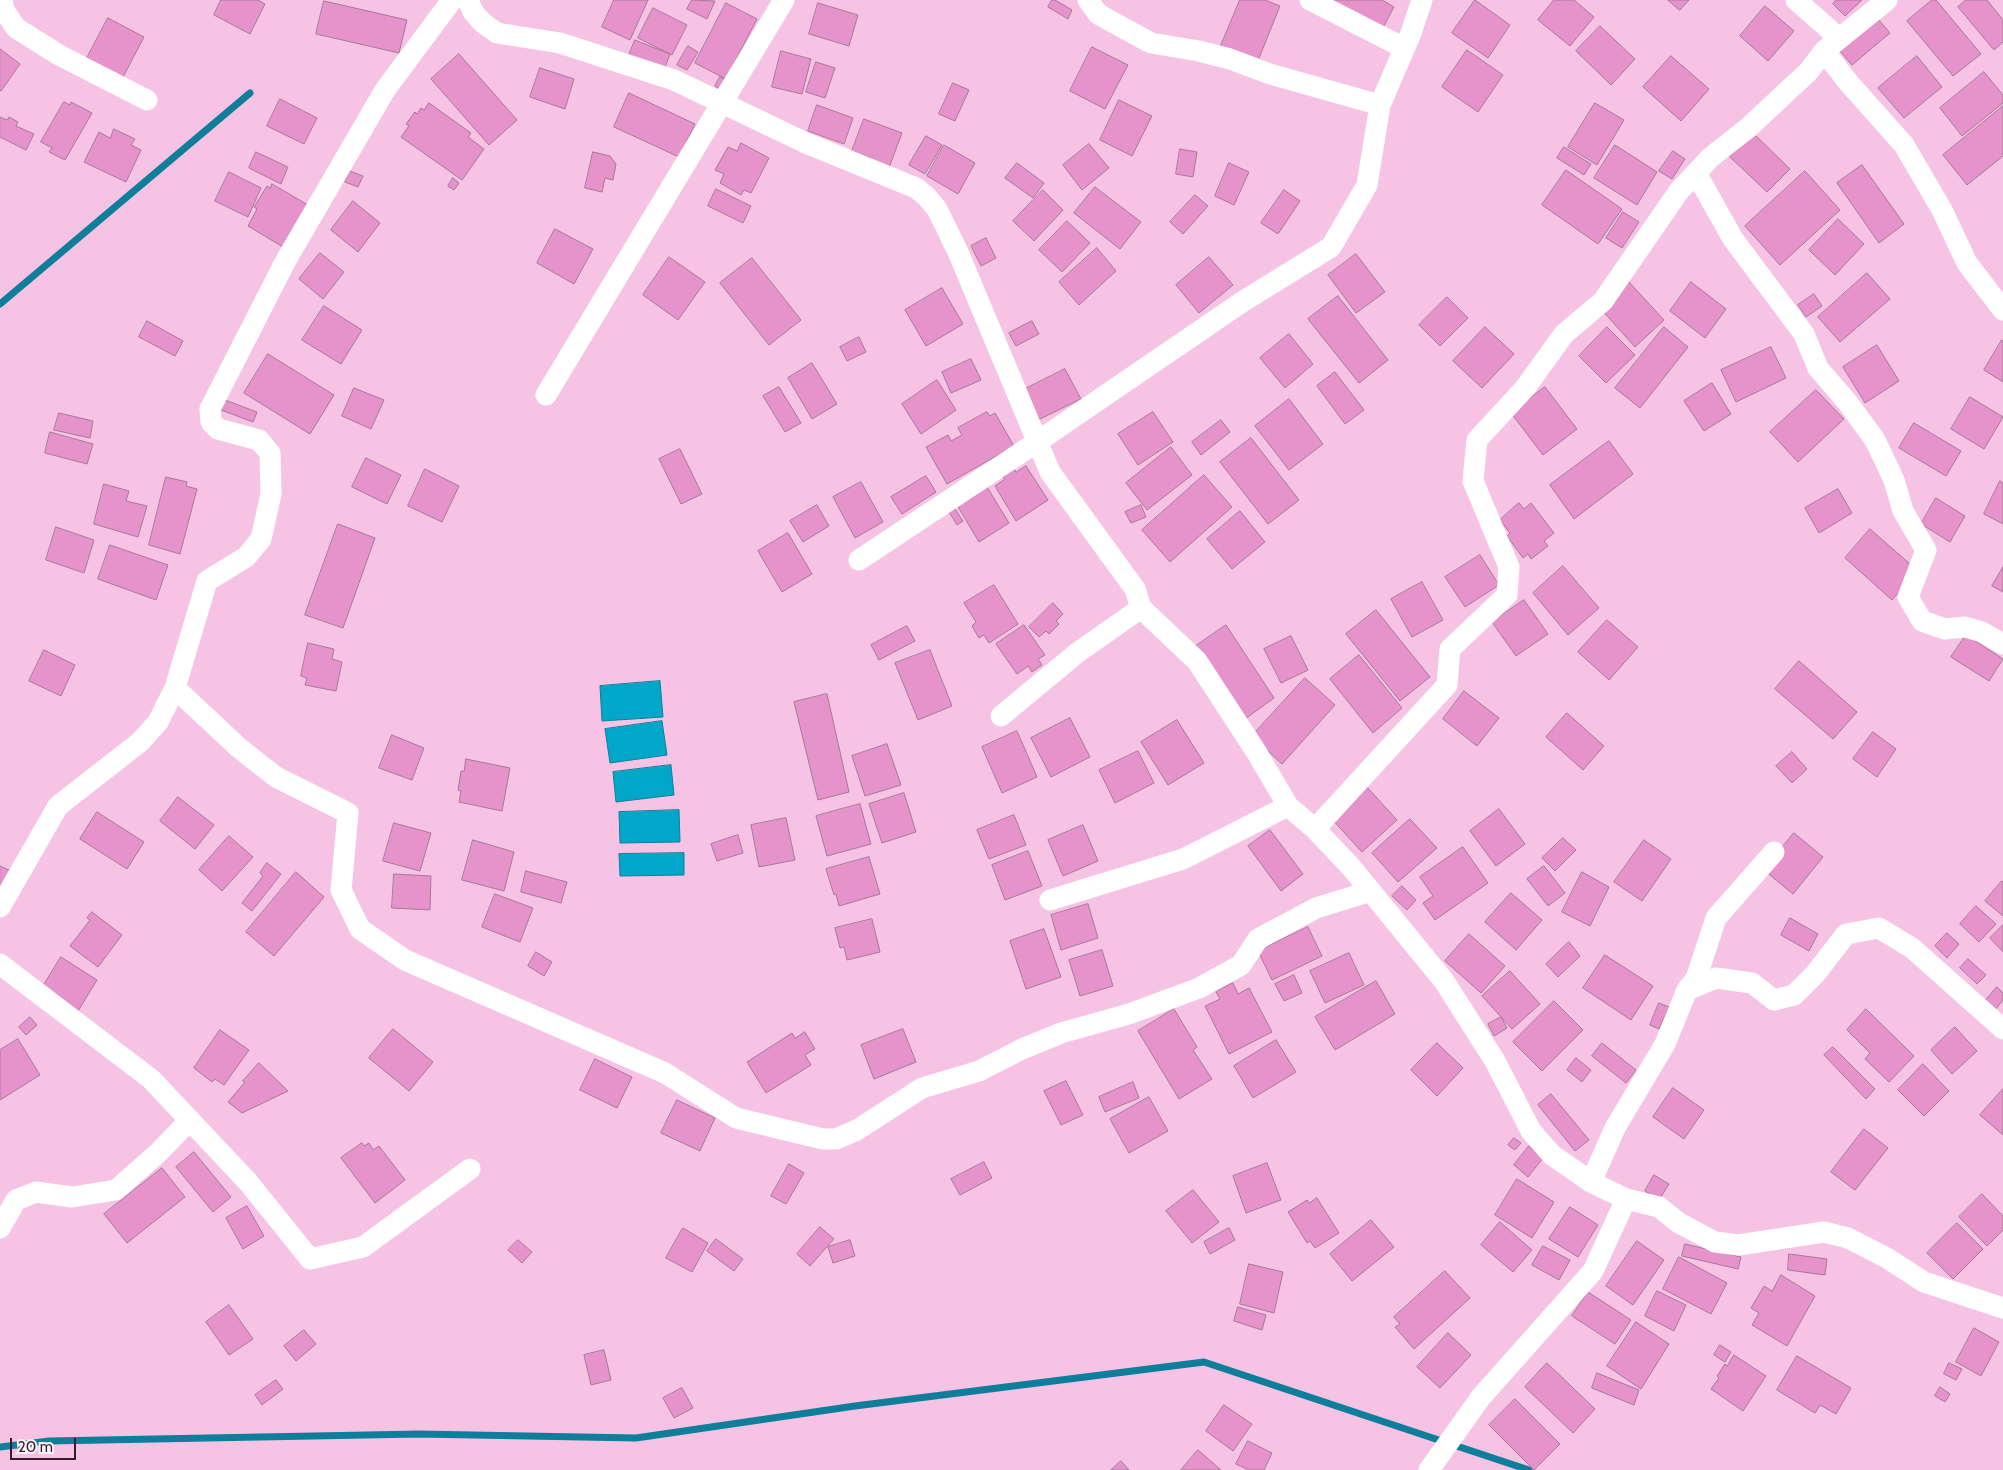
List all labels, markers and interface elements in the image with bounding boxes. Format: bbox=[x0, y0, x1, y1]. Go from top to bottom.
scale bar bbox=[12, 1428, 79, 1460]
text: 20 m bbox=[18, 1438, 53, 1456]

